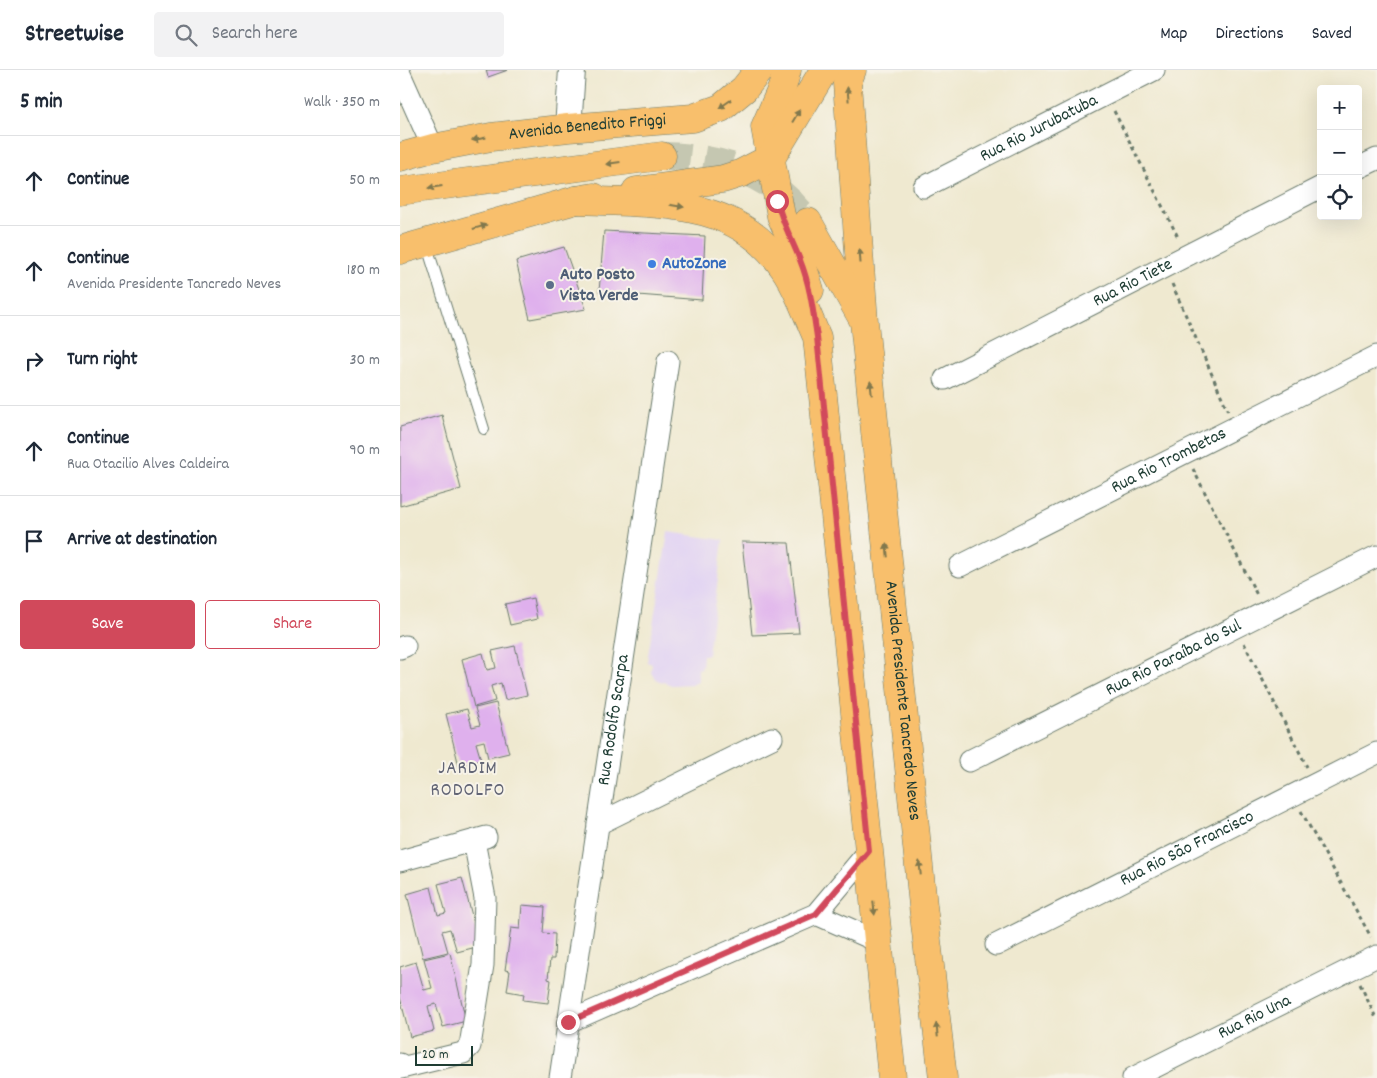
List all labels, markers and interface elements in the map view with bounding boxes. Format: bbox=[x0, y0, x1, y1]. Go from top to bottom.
search box bbox=[154, 12, 504, 57]
text: Streetwise bbox=[25, 18, 124, 52]
icon: search bbox=[172, 21, 200, 49]
text: Search here bbox=[212, 21, 298, 48]
text: Map bbox=[1160, 22, 1187, 47]
text: Directions bbox=[1215, 22, 1284, 47]
text: Saved bbox=[1312, 22, 1352, 47]
one-way arrow bbox=[844, 85, 852, 101]
map controls bbox=[1317, 85, 1362, 220]
button: + bbox=[1317, 85, 1362, 130]
text: 5 min bbox=[20, 88, 63, 118]
street label: Rua Rio Jurubatuba bbox=[976, 88, 1103, 169]
text: Walk · 350 m bbox=[304, 91, 380, 114]
one-way arrow bbox=[718, 99, 732, 109]
street label: Avenida Benedito Friggi bbox=[507, 108, 667, 147]
one-way arrow bbox=[791, 110, 801, 123]
button: − bbox=[1317, 130, 1362, 175]
one-way arrow bbox=[472, 135, 487, 143]
one-way arrow bbox=[605, 159, 621, 167]
icon: ahead bbox=[20, 167, 48, 195]
text: Continue bbox=[67, 167, 129, 194]
text: 50 m bbox=[349, 169, 380, 192]
button: locate bbox=[1317, 175, 1362, 220]
one-way arrow bbox=[427, 183, 443, 191]
route start bbox=[766, 190, 789, 213]
one-way arrow bbox=[669, 202, 685, 210]
one-way arrow bbox=[473, 223, 488, 231]
text: Continue bbox=[67, 246, 129, 273]
one-way arrow bbox=[855, 248, 863, 264]
place label: AutoZone bbox=[662, 252, 727, 277]
street label: Rua Rio Tiete bbox=[1089, 252, 1177, 314]
icon: ahead bbox=[20, 257, 48, 285]
marker: AutoZone bbox=[646, 258, 658, 270]
text: 180 m bbox=[347, 259, 380, 282]
place label: Auto Posto Vista Verde bbox=[560, 263, 638, 309]
text: Avenida Presidente Tancredo Neves bbox=[67, 273, 281, 296]
marker: Auto Posto Vista Verde bbox=[544, 279, 556, 291]
icon: right bbox=[20, 347, 48, 375]
text: Turn right bbox=[67, 347, 138, 374]
text: 30 m bbox=[350, 349, 380, 372]
one-way arrow bbox=[867, 380, 875, 396]
street label: Rua Rio Trombetas bbox=[1107, 421, 1231, 500]
text: Continue bbox=[67, 426, 129, 453]
icon: ahead bbox=[20, 437, 48, 465]
text: 90 m bbox=[349, 439, 380, 462]
text: Rua Otacilio Alves Caldeira bbox=[67, 453, 229, 476]
icon: arrive bbox=[20, 527, 48, 555]
text: Arrive at destination bbox=[67, 527, 217, 554]
one-way arrow bbox=[883, 541, 891, 557]
street label: Avenida Presidente Tancredo Neves bbox=[878, 579, 927, 822]
button: Save bbox=[20, 600, 195, 649]
button: Share bbox=[205, 600, 380, 649]
street label: Rua Rio Paraíba do Sul bbox=[1101, 613, 1247, 703]
street label: Rua Rodolfo Scarpa bbox=[592, 652, 636, 787]
district label: JARDIM RODOLFO bbox=[430, 756, 506, 805]
street label: Rua Rio São Francisco bbox=[1116, 804, 1259, 893]
one-way arrow bbox=[915, 860, 923, 876]
one-way arrow bbox=[870, 900, 878, 916]
street label: Rua Rio Una bbox=[1214, 988, 1296, 1046]
route end bbox=[557, 1011, 580, 1034]
one-way arrow bbox=[933, 1021, 941, 1037]
scale bar bbox=[415, 1043, 472, 1066]
text: 20 m bbox=[422, 1045, 449, 1065]

